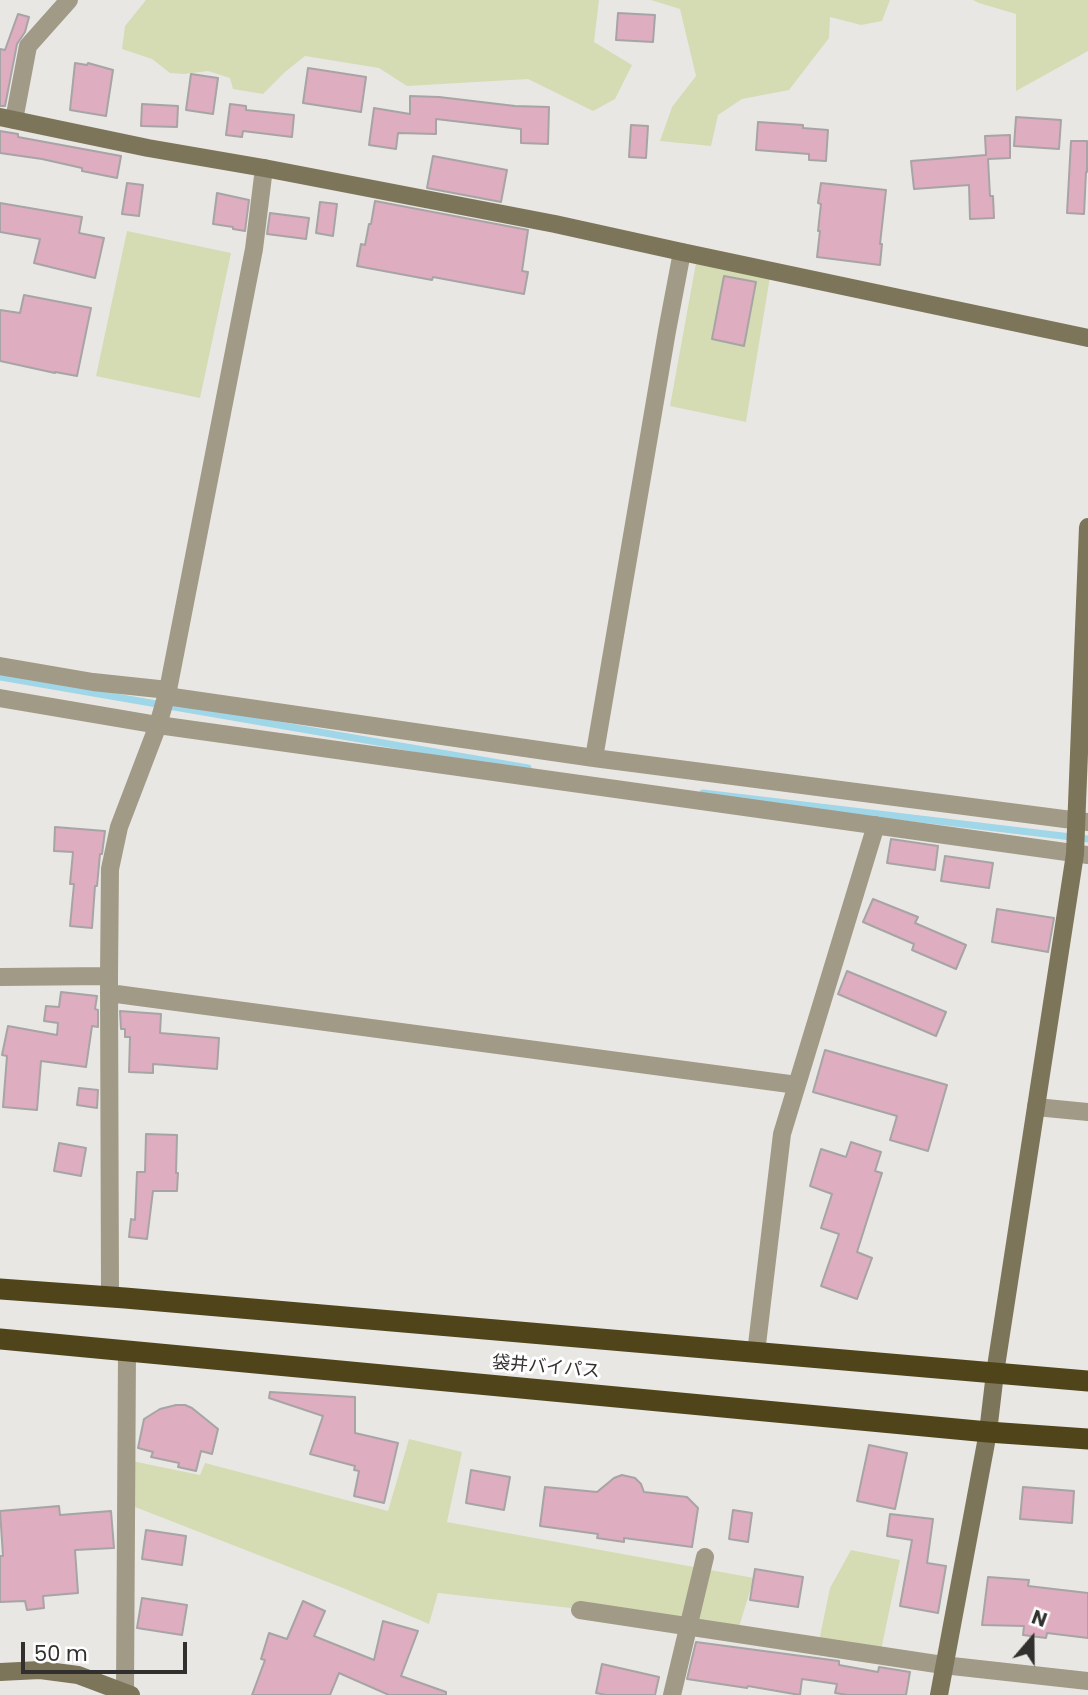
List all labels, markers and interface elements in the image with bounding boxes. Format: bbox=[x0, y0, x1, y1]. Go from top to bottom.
street label: 袋井バイパス bbox=[491, 1353, 601, 1383]
north arrow bbox=[997, 1604, 1067, 1674]
text: N bbox=[1028, 1604, 1051, 1634]
scale bar bbox=[24, 1628, 191, 1672]
text: 50 m bbox=[34, 1639, 88, 1668]

